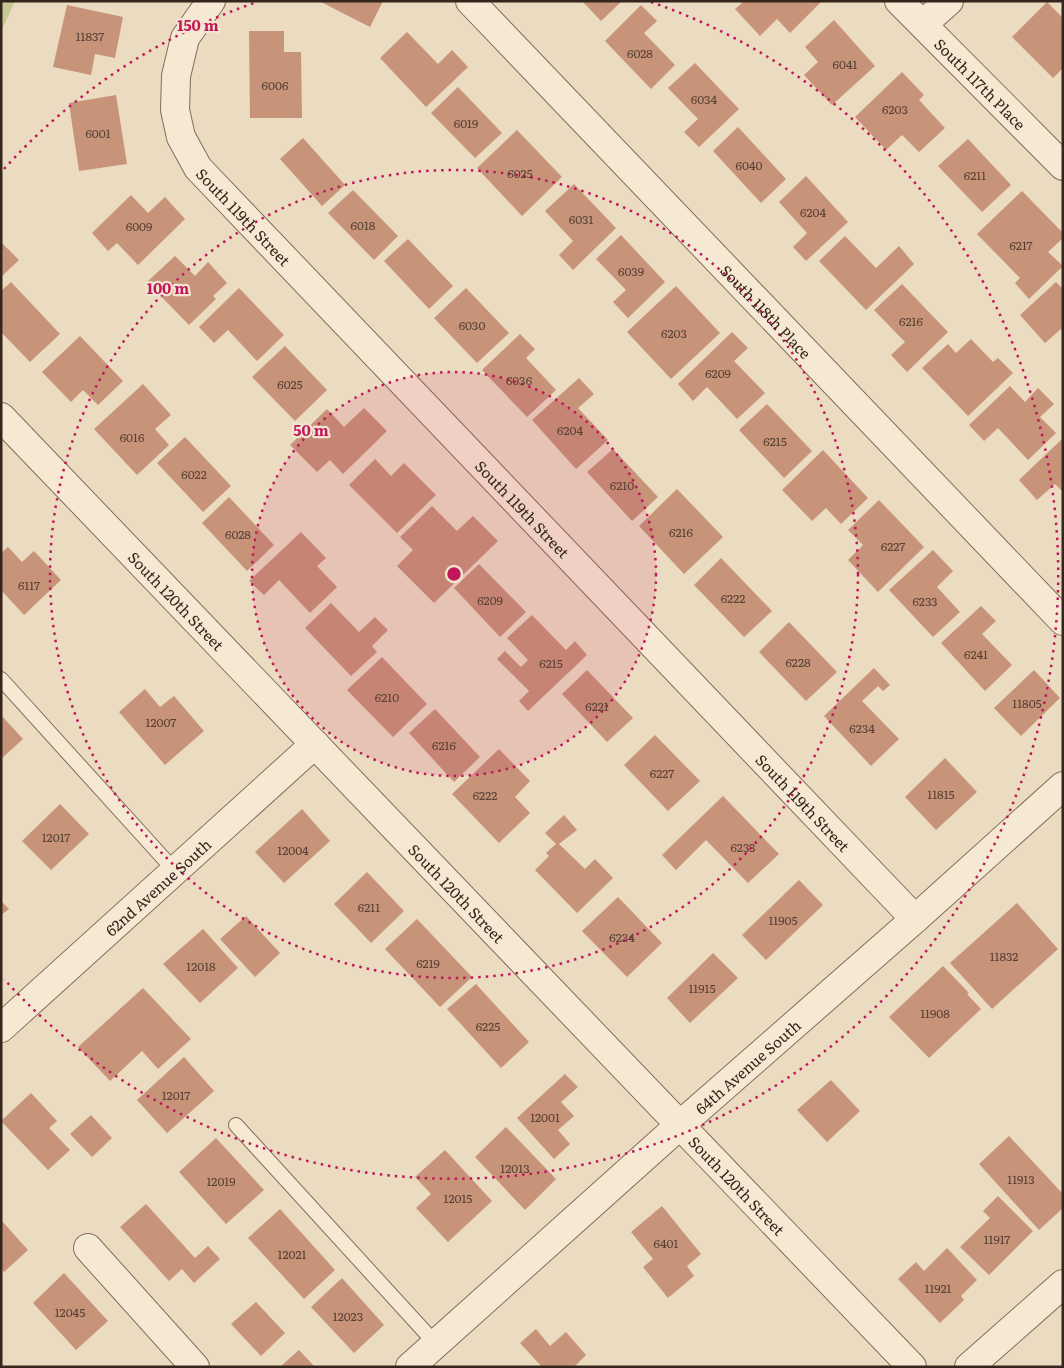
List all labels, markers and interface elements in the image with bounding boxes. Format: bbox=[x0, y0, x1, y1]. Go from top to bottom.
text: 150 m bbox=[177, 13, 219, 36]
house number: 11837 bbox=[76, 27, 104, 45]
street label: South 117th Place bbox=[930, 32, 1032, 135]
house number: 6028 bbox=[627, 44, 653, 62]
house number: 6041 bbox=[833, 55, 858, 73]
house number: 6006 bbox=[262, 76, 289, 94]
house number: 6034 bbox=[691, 90, 718, 108]
house number: 6203 bbox=[882, 100, 908, 118]
house number: 6019 bbox=[454, 114, 478, 132]
house number: 6001 bbox=[85, 124, 111, 142]
house number: 6040 bbox=[736, 156, 763, 174]
street label: South 119th Street bbox=[192, 162, 297, 270]
house number: 6025 bbox=[507, 164, 533, 182]
house number: 6211 bbox=[964, 166, 986, 184]
house number: 6204 bbox=[800, 203, 826, 221]
house number: 6031 bbox=[569, 210, 593, 228]
house number: 6018 bbox=[351, 216, 376, 234]
house number: 6009 bbox=[126, 217, 152, 235]
house number: 6217 bbox=[1009, 236, 1033, 254]
street label: South 118th Place bbox=[716, 259, 817, 363]
house number: 6039 bbox=[618, 262, 644, 280]
text: 100 m bbox=[147, 276, 189, 299]
house number: 6216 bbox=[899, 312, 923, 330]
house number: 6030 bbox=[459, 316, 485, 334]
house number: 6203 bbox=[661, 324, 687, 342]
house number: 6209 bbox=[705, 364, 731, 382]
house number: 6036 bbox=[506, 371, 533, 389]
house number: 6025 bbox=[277, 375, 303, 393]
text: 50 m bbox=[293, 418, 329, 441]
house number: 6204 bbox=[557, 421, 583, 439]
house number: 6016 bbox=[120, 428, 145, 446]
house number: 6215 bbox=[763, 432, 787, 450]
street label: South 119th Street bbox=[471, 454, 575, 563]
house number: 6022 bbox=[181, 465, 207, 483]
house number: 6210 bbox=[610, 476, 634, 494]
house number: 6216 bbox=[669, 523, 693, 541]
house number: 6028 bbox=[225, 525, 251, 543]
house number: 6227 bbox=[881, 537, 905, 555]
street label: South 120th Street bbox=[123, 545, 230, 655]
centre of rings bbox=[445, 565, 463, 583]
house number: 6117 bbox=[18, 576, 40, 594]
house number: 6222 bbox=[721, 589, 745, 607]
house number: 6209 bbox=[477, 591, 503, 609]
house number: 6233 bbox=[912, 592, 938, 610]
house number: 6241 bbox=[964, 645, 988, 663]
house number: 6228 bbox=[785, 653, 811, 671]
house number: 6215 bbox=[539, 654, 563, 672]
house number: 6210 bbox=[375, 688, 399, 706]
house number: 11805 bbox=[1012, 694, 1042, 712]
house number: 6221 bbox=[585, 697, 609, 715]
house number: 12007 bbox=[146, 713, 176, 731]
house number: 6234 bbox=[849, 719, 875, 737]
house number: 6216 bbox=[432, 736, 456, 754]
street label: South 119th Street bbox=[751, 748, 856, 856]
house number: 6227 bbox=[650, 764, 674, 782]
house number: 11815 bbox=[927, 785, 955, 803]
house number: 6222 bbox=[473, 786, 497, 804]
house number: 12017 bbox=[42, 828, 70, 846]
street label: 62nd Avenue South bbox=[99, 832, 216, 941]
street label: South 120th Street bbox=[404, 838, 510, 948]
house number: 6233 bbox=[730, 838, 756, 856]
house number: 12004 bbox=[277, 841, 309, 859]
house number: 6211 bbox=[358, 898, 380, 916]
house number: 11905 bbox=[768, 911, 798, 929]
house number: 6234 bbox=[609, 928, 635, 946]
house number: 11832 bbox=[990, 947, 1018, 965]
house number: 6219 bbox=[416, 954, 440, 972]
house number: 12018 bbox=[186, 957, 216, 975]
house number: 11915 bbox=[688, 979, 716, 997]
house number: 11908 bbox=[920, 1004, 950, 1022]
street label: 64th Avenue South bbox=[689, 1013, 805, 1119]
house number: 6225 bbox=[476, 1017, 500, 1035]
house number: 12017 bbox=[162, 1086, 190, 1104]
house number: 12001 bbox=[530, 1108, 560, 1126]
street label: South 120th Street bbox=[684, 1130, 791, 1240]
house number: 12013 bbox=[500, 1159, 530, 1177]
house number: 11913 bbox=[1007, 1170, 1035, 1188]
house number: 12019 bbox=[206, 1172, 236, 1190]
house number: 12015 bbox=[444, 1189, 472, 1207]
house number: 11917 bbox=[984, 1230, 1010, 1248]
house number: 6401 bbox=[654, 1234, 679, 1252]
house number: 12021 bbox=[278, 1245, 306, 1263]
house number: 11921 bbox=[925, 1279, 952, 1297]
house number: 12045 bbox=[55, 1303, 85, 1321]
house number: 12023 bbox=[333, 1307, 363, 1325]

